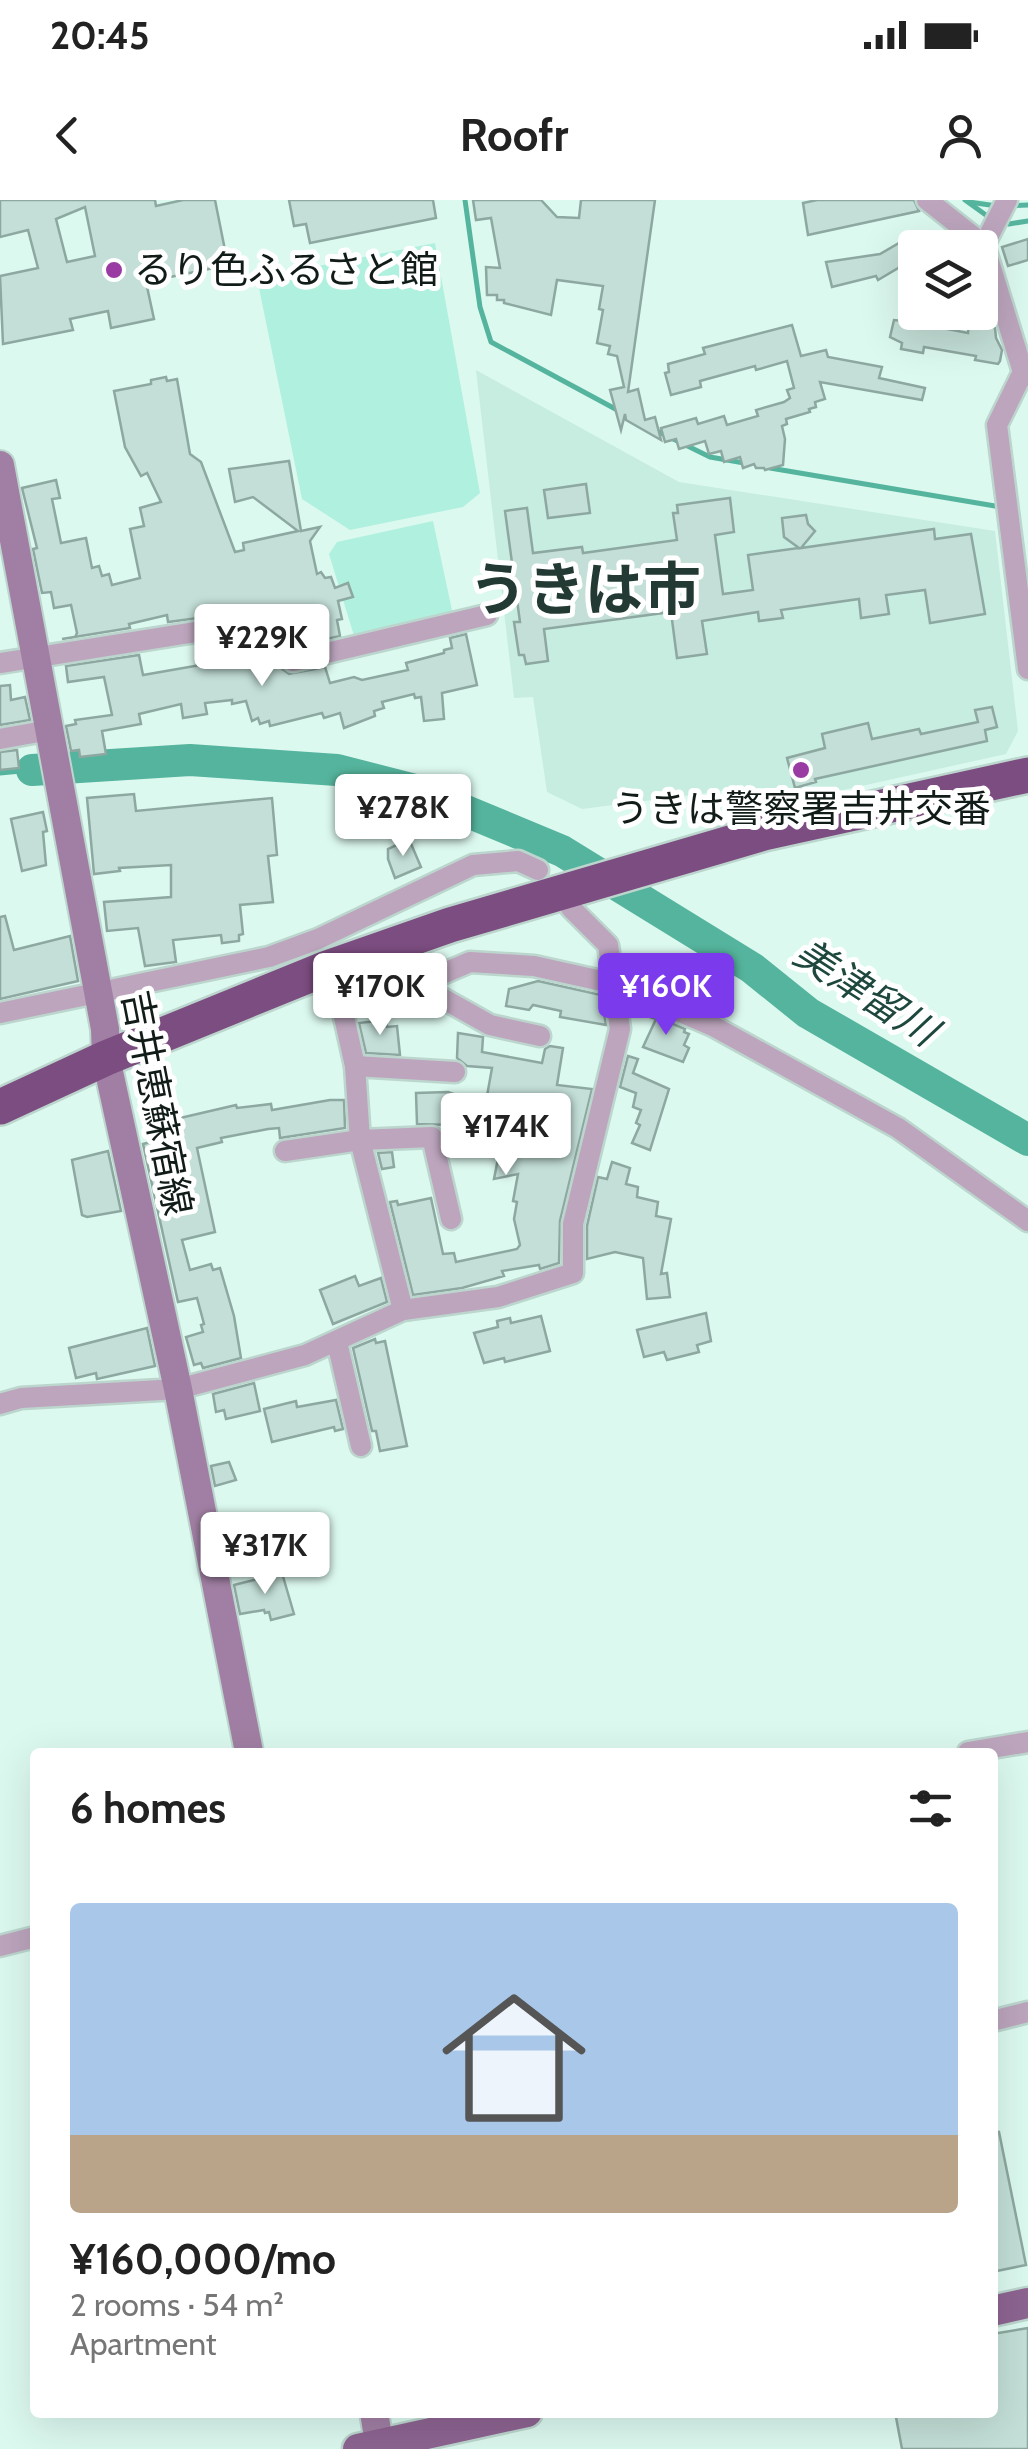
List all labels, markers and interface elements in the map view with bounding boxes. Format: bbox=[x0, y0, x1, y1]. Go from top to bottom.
text: 20:45 bbox=[50, 12, 149, 59]
icon: back bbox=[40, 108, 95, 163]
text: Roofr bbox=[460, 108, 568, 162]
icon: person bbox=[933, 108, 988, 163]
map controls bbox=[898, 230, 998, 330]
button: layers bbox=[898, 230, 998, 330]
place label: るり色ふるさと館 bbox=[134, 246, 438, 293]
marker: るり色ふるさと館 bbox=[103, 259, 125, 281]
district label: うきは市 bbox=[469, 554, 701, 625]
pin: ¥229K bbox=[192, 604, 332, 689]
text: ¥229K bbox=[216, 617, 308, 656]
marker: うきは警察署吉井交番 bbox=[790, 759, 812, 781]
pin: ¥278K bbox=[333, 774, 473, 859]
place label: うきは警察署吉井交番 bbox=[611, 785, 991, 832]
text: ¥278K bbox=[357, 787, 449, 826]
water label: 美津留川 bbox=[786, 927, 950, 1058]
pin: ¥170K bbox=[310, 953, 450, 1038]
pin: ¥160K bbox=[596, 953, 736, 1038]
text: ¥170K bbox=[335, 966, 425, 1005]
text: ¥160K bbox=[620, 966, 712, 1005]
street label: 吉井恵蘇宿線 bbox=[113, 987, 202, 1219]
pin: ¥174K bbox=[436, 1093, 576, 1178]
text: ¥174K bbox=[463, 1106, 549, 1145]
pin: ¥317K bbox=[195, 1512, 335, 1597]
text: ¥317K bbox=[223, 1525, 307, 1564]
icon: filters bbox=[903, 1781, 958, 1836]
text: 6 homes bbox=[70, 1782, 226, 1834]
icon: home bbox=[424, 1968, 604, 2148]
text: ¥160,000/mo bbox=[70, 2233, 336, 2285]
text: 2 rooms · 54 m² bbox=[70, 2285, 284, 2324]
text: Apartment bbox=[70, 2324, 217, 2363]

